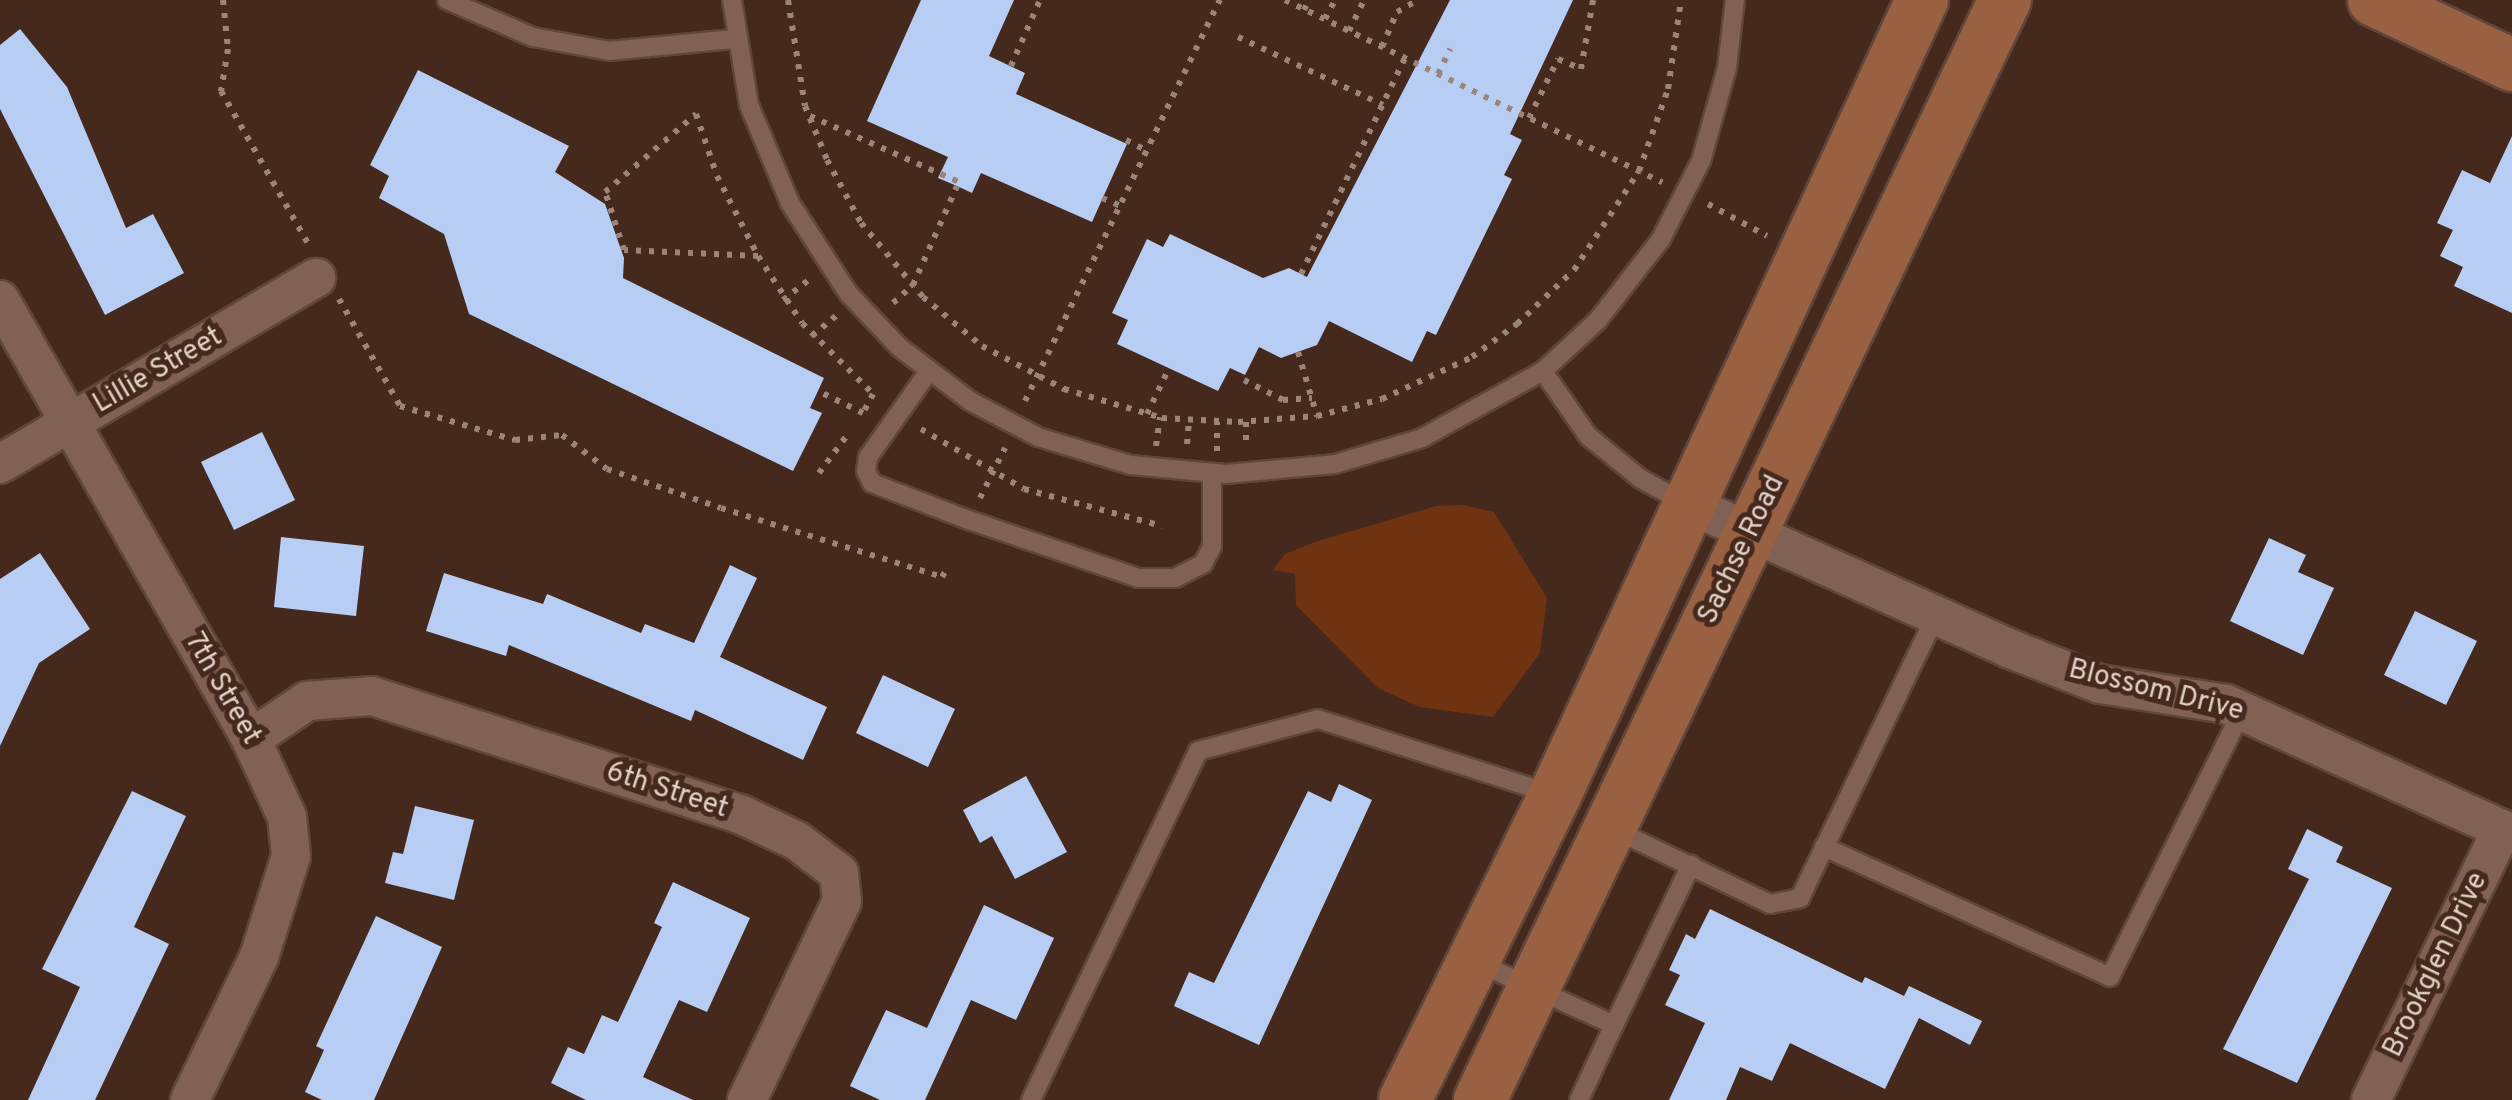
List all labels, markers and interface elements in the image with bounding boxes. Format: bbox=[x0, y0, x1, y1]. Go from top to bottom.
street label: Lillie Street bbox=[88, 321, 228, 421]
street label: Sachse Road bbox=[1692, 470, 1792, 630]
street label: 7th Street bbox=[177, 627, 267, 751]
street label: Blossom Drive bbox=[2065, 653, 2247, 729]
street label: 6th Street bbox=[602, 756, 732, 826]
street label: Brookglen Drive bbox=[2377, 867, 2495, 1063]

